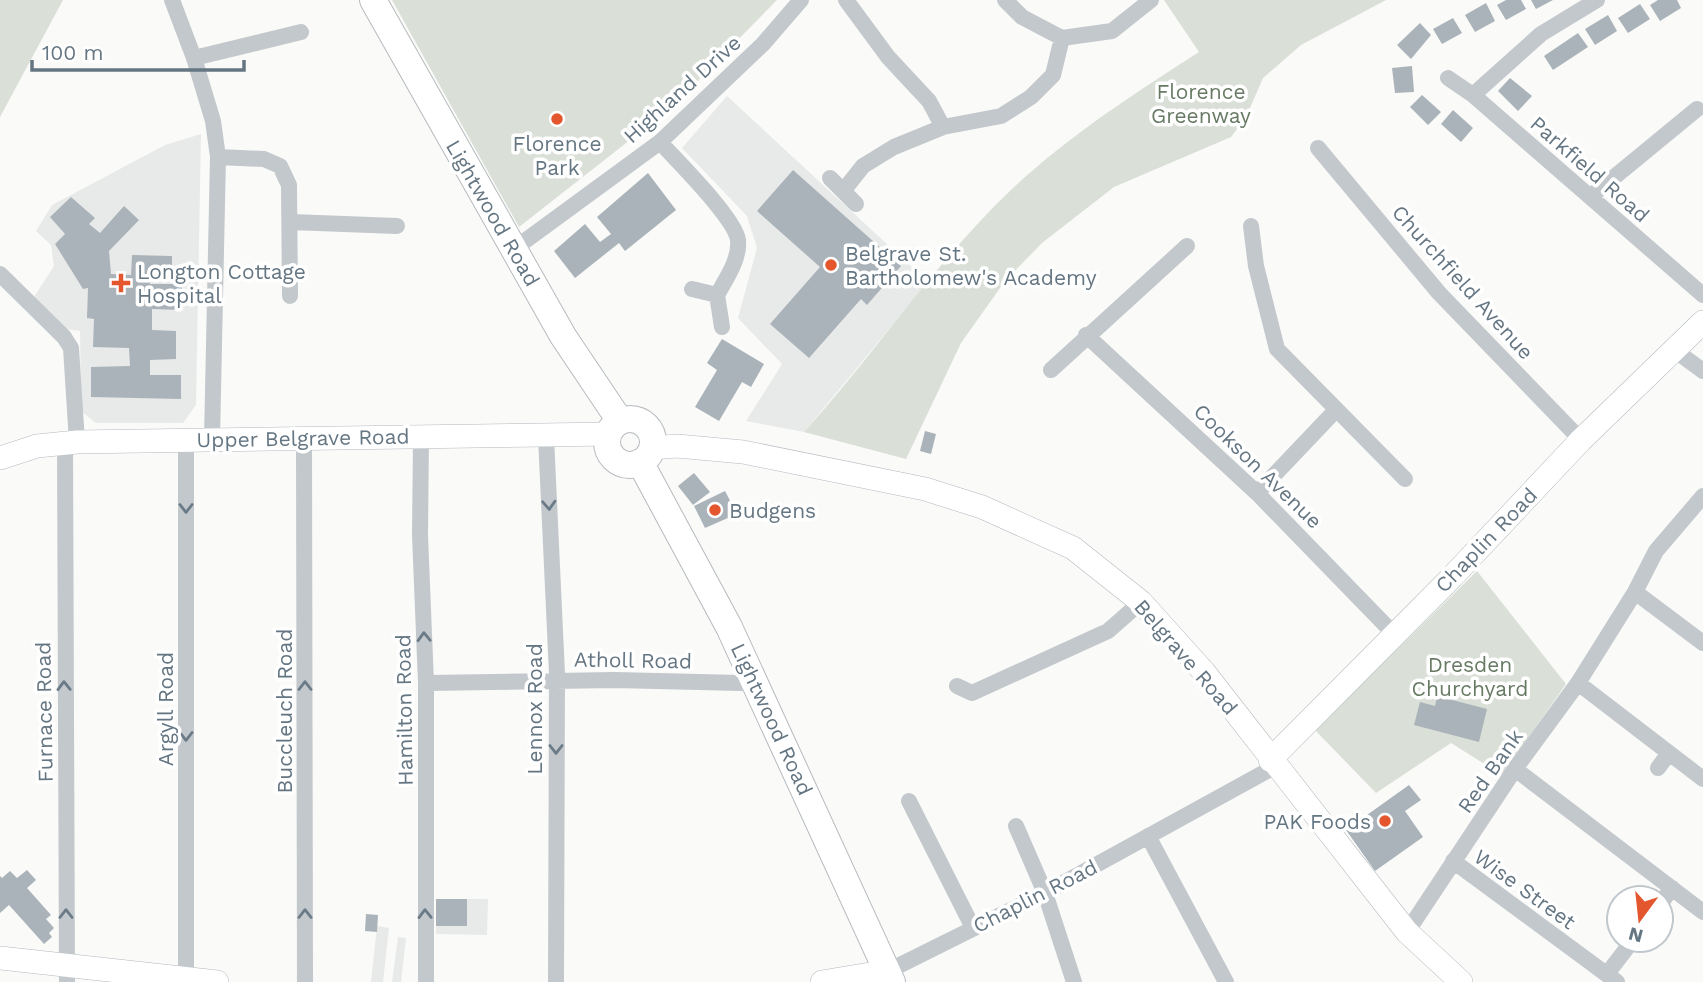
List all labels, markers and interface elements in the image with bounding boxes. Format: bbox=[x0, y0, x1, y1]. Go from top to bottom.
scale bar bbox=[32, 28, 243, 72]
street label: Highland Drive bbox=[618, 30, 746, 148]
text: 100 m bbox=[42, 40, 104, 65]
park label: Florence Greenway bbox=[1151, 79, 1251, 128]
marker: Florence Park bbox=[549, 111, 565, 127]
street label: Parkfield Road bbox=[1526, 111, 1654, 227]
place label: Florence Park bbox=[512, 131, 602, 180]
street label: Lightwood Road bbox=[441, 135, 545, 291]
street label: Churchfield Avenue bbox=[1387, 200, 1539, 364]
place label: Belgrave St. Bartholomew's Academy bbox=[845, 241, 1097, 290]
marker: Belgrave St. Bartholomew's Academy bbox=[823, 257, 839, 273]
place label: Longton Cottage Hospital bbox=[137, 259, 306, 308]
marker: Longton Cottage Hospital bbox=[111, 273, 131, 293]
street label: Cookson Avenue bbox=[1189, 398, 1327, 534]
street label: Upper Belgrave Road bbox=[196, 424, 410, 452]
street label: Chaplin Road bbox=[1430, 482, 1542, 598]
place label: Budgens bbox=[729, 498, 816, 523]
one-way arrow bbox=[542, 500, 557, 511]
marker: Budgens bbox=[707, 502, 723, 518]
one-way arrow bbox=[178, 503, 194, 514]
street label: Belgrave Road bbox=[1129, 594, 1243, 720]
street label: Buccleuch Road bbox=[272, 629, 297, 793]
one-way arrow bbox=[417, 632, 432, 643]
street label: Hamilton Road bbox=[390, 634, 418, 786]
street label: Lightwood Road bbox=[726, 639, 818, 799]
street label: Furnace Road bbox=[30, 641, 58, 783]
street label: Lennox Road bbox=[522, 643, 547, 775]
street label: Atholl Road bbox=[574, 646, 692, 674]
street label: Argyll Road bbox=[153, 652, 178, 766]
park label: Dresden Churchyard bbox=[1412, 652, 1528, 701]
one-way arrow bbox=[56, 681, 72, 691]
one-way arrow bbox=[297, 681, 313, 691]
street label: Red Bank bbox=[1452, 724, 1528, 818]
one-way arrow bbox=[178, 731, 194, 741]
one-way arrow bbox=[548, 743, 563, 754]
place label: PAK Foods bbox=[1264, 809, 1371, 834]
marker: PAK Foods bbox=[1377, 813, 1393, 829]
street label: Wise Street bbox=[1469, 844, 1581, 934]
street label: Chaplin Road bbox=[969, 854, 1101, 938]
north arrow bbox=[1605, 884, 1675, 954]
one-way arrow bbox=[58, 908, 74, 919]
one-way arrow bbox=[297, 908, 313, 919]
one-way arrow bbox=[418, 908, 433, 919]
text: N bbox=[1626, 922, 1646, 948]

